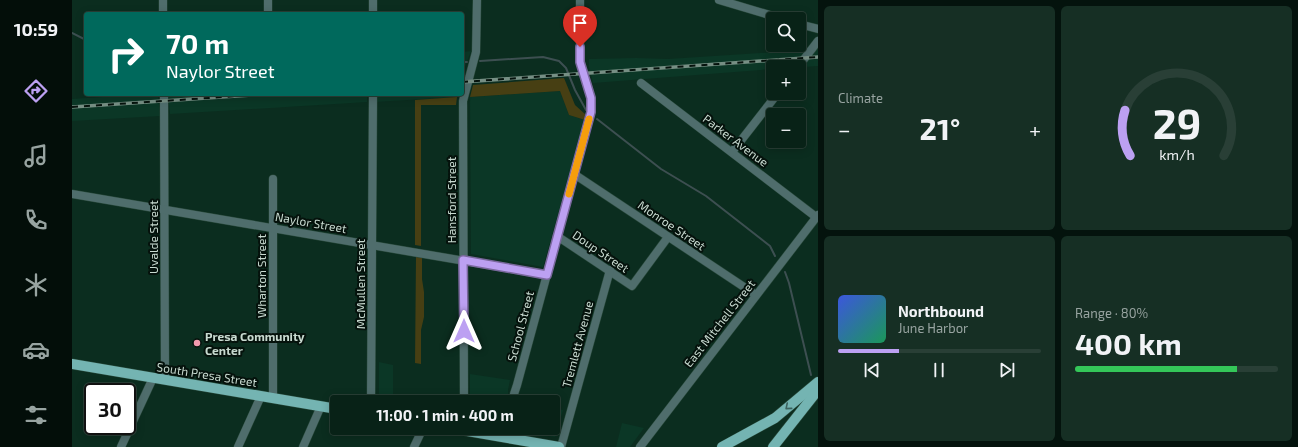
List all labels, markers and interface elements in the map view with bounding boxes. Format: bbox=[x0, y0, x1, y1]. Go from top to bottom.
pin bbox=[563, 6, 597, 47]
icon: arrive bbox=[569, 12, 591, 34]
map controls bbox=[766, 12, 806, 148]
button: search bbox=[766, 12, 806, 52]
text: 10:59 bbox=[14, 18, 58, 40]
text: 70 m bbox=[166, 26, 229, 60]
icon: right bbox=[100, 28, 152, 80]
text: Naylor Street bbox=[166, 60, 275, 82]
button: + bbox=[766, 60, 806, 100]
icon: directions bbox=[22, 77, 50, 105]
text: Climate bbox=[838, 90, 883, 106]
text: 29 bbox=[1152, 97, 1201, 147]
button: − bbox=[766, 108, 806, 148]
text: 21° bbox=[920, 110, 960, 146]
street label: Parker Avenue bbox=[701, 111, 771, 169]
text: − bbox=[838, 116, 851, 142]
text: + bbox=[1029, 116, 1041, 142]
icon: music bbox=[22, 142, 50, 170]
text: km/h bbox=[1159, 145, 1194, 162]
street label: Hansford Street bbox=[444, 156, 458, 243]
street label: Monroe Street bbox=[636, 197, 709, 253]
street label: Uvalde Street bbox=[146, 200, 160, 274]
icon: phone bbox=[22, 206, 50, 234]
street label: Naylor Street bbox=[274, 209, 348, 235]
street label: Doup Street bbox=[570, 227, 632, 275]
street label: Wharton Street bbox=[254, 234, 268, 318]
street label: McMullen Street bbox=[353, 238, 367, 329]
icon: climate bbox=[22, 271, 50, 299]
street label: East Mitchell Street bbox=[681, 276, 758, 369]
street label: School Street bbox=[504, 289, 536, 363]
street label: Tremlett Avenue bbox=[559, 299, 595, 389]
text: Northbound bbox=[898, 302, 984, 320]
text: Range · 80% bbox=[1075, 305, 1148, 321]
position arrow bbox=[443, 310, 485, 352]
text: June Harbor bbox=[898, 320, 968, 336]
text: 400 km bbox=[1075, 325, 1182, 361]
place label: Presa Community Center bbox=[205, 329, 305, 357]
icon: car bbox=[22, 336, 50, 364]
marker: Presa Community Center bbox=[192, 338, 202, 348]
street label: South Presa Street bbox=[156, 359, 259, 389]
icon: previous bbox=[861, 359, 883, 381]
icon: pause bbox=[928, 359, 950, 381]
icon: next bbox=[996, 359, 1018, 381]
speed limit sign: 30 bbox=[84, 383, 136, 435]
icon: filters bbox=[22, 401, 50, 429]
one-way arrow bbox=[785, 403, 793, 410]
text: 11:00 · 1 min · 400 m bbox=[376, 406, 514, 424]

